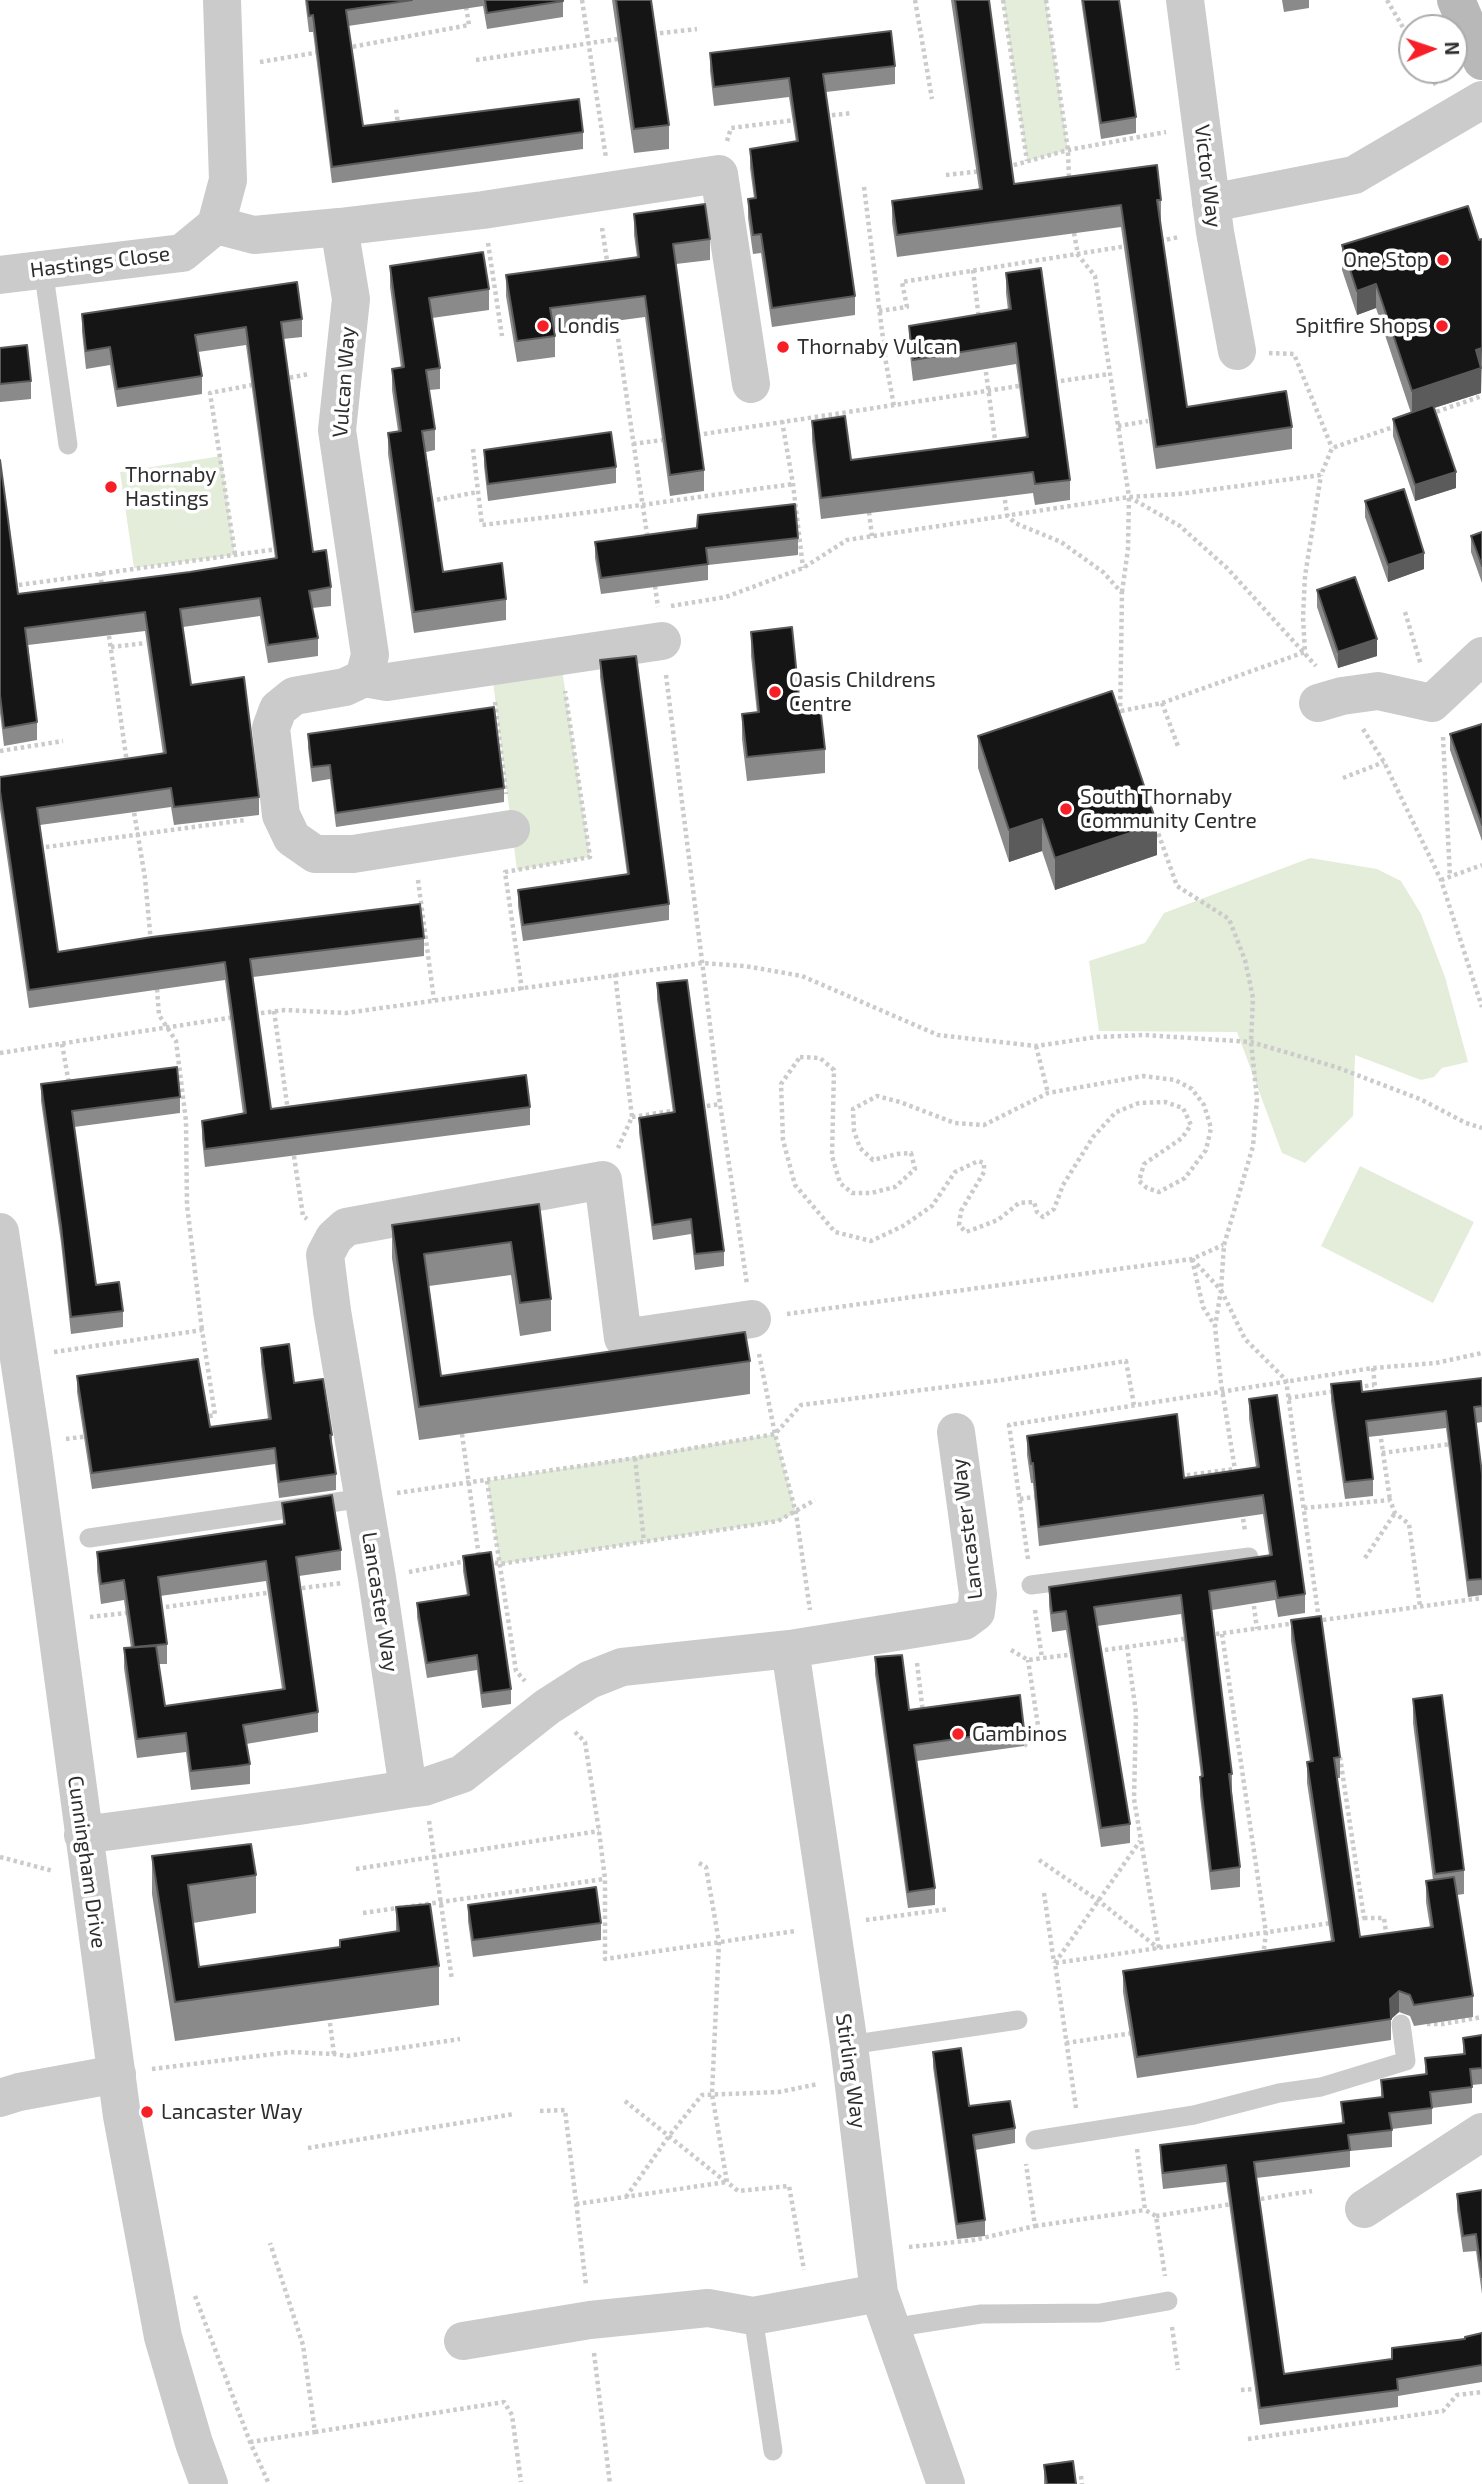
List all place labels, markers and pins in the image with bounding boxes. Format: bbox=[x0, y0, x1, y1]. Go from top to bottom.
place label: One Stop bbox=[1343, 247, 1429, 273]
marker: One Stop bbox=[1435, 252, 1451, 268]
place label: Londis bbox=[557, 313, 620, 339]
place label: Spitfire Shops bbox=[1295, 313, 1428, 339]
marker: Londis bbox=[535, 318, 551, 334]
marker: Spitfire Shops bbox=[1434, 318, 1450, 334]
place label: Thornaby Vulcan bbox=[797, 334, 958, 360]
marker: Thornaby Vulcan bbox=[775, 339, 791, 355]
place label: Thornaby Hastings bbox=[125, 462, 216, 512]
marker: Thornaby Hastings bbox=[103, 479, 119, 495]
place label: Oasis Childrens Centre bbox=[789, 667, 936, 717]
marker: Oasis Childrens Centre bbox=[767, 684, 783, 700]
place label: South Thornaby Community Centre bbox=[1080, 784, 1257, 834]
marker: South Thornaby Community Centre bbox=[1058, 801, 1074, 817]
place label: Gambinos bbox=[972, 1721, 1067, 1747]
marker: Gambinos bbox=[950, 1726, 966, 1742]
place label: Lancaster Way bbox=[161, 2099, 303, 2125]
marker: Lancaster Way bbox=[139, 2104, 155, 2120]

